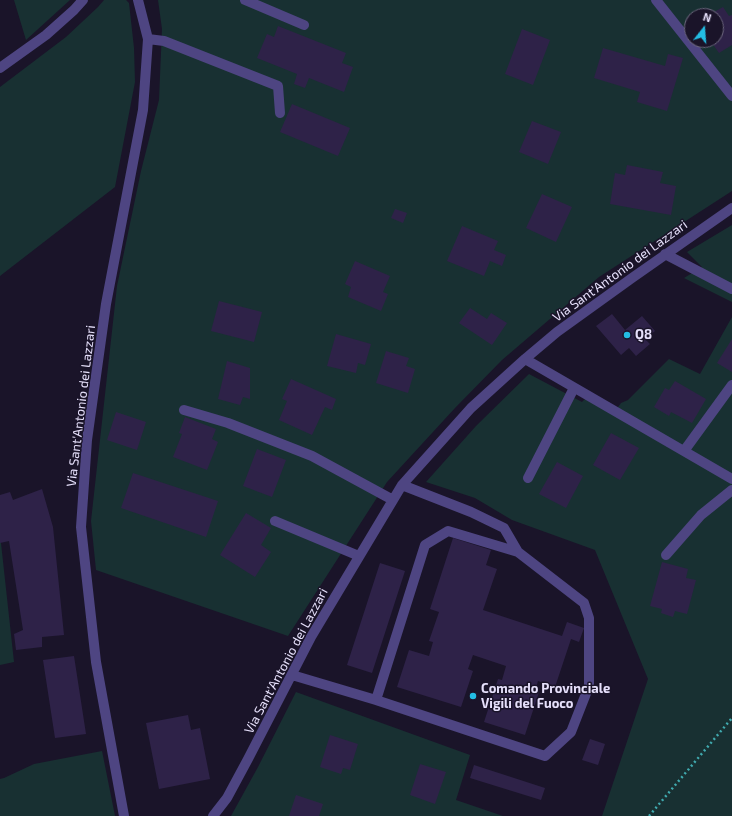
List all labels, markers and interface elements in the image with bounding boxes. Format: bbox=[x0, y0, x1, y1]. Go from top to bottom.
north arrow bbox=[684, 8, 724, 48]
text: N bbox=[702, 10, 713, 24]
street label: Via Sant'Antonio dei Lazzari bbox=[550, 217, 690, 325]
street label: Via Sant'Antonio dei Lazzari bbox=[63, 324, 99, 488]
place label: Q8 bbox=[635, 327, 652, 343]
marker: Q8 bbox=[622, 330, 632, 340]
street label: Via Sant'Antonio dei Lazzari bbox=[241, 586, 331, 736]
place label: Comando Provinciale Vigili del Fuoco bbox=[481, 681, 610, 712]
marker: Comando Provinciale Vigili del Fuoco bbox=[468, 691, 478, 701]

